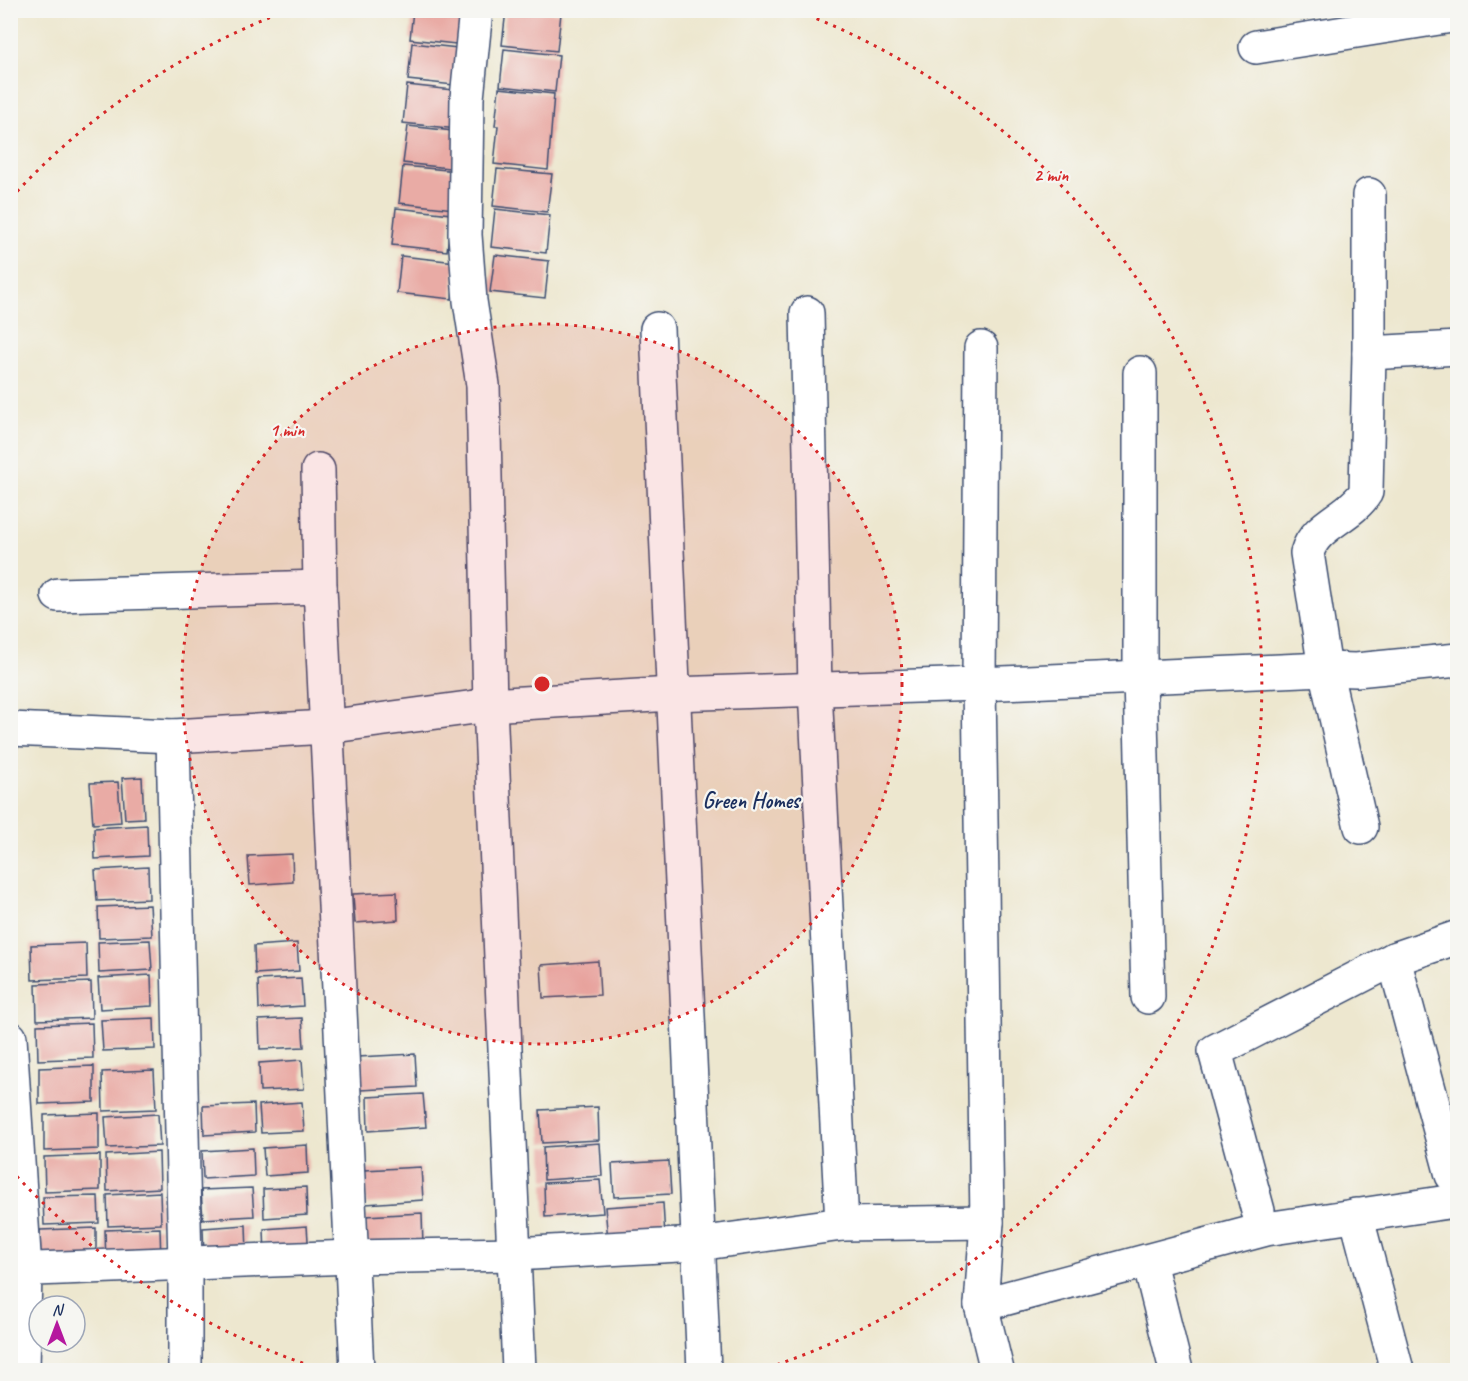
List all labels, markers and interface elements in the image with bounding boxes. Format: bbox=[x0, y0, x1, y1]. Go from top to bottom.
text: 2 min bbox=[1034, 164, 1069, 186]
text: 1 min bbox=[270, 419, 305, 441]
centre of rings bbox=[532, 674, 552, 694]
district label: Green Homes bbox=[702, 787, 802, 815]
north arrow bbox=[27, 1294, 87, 1354]
text: N bbox=[52, 1300, 65, 1320]

